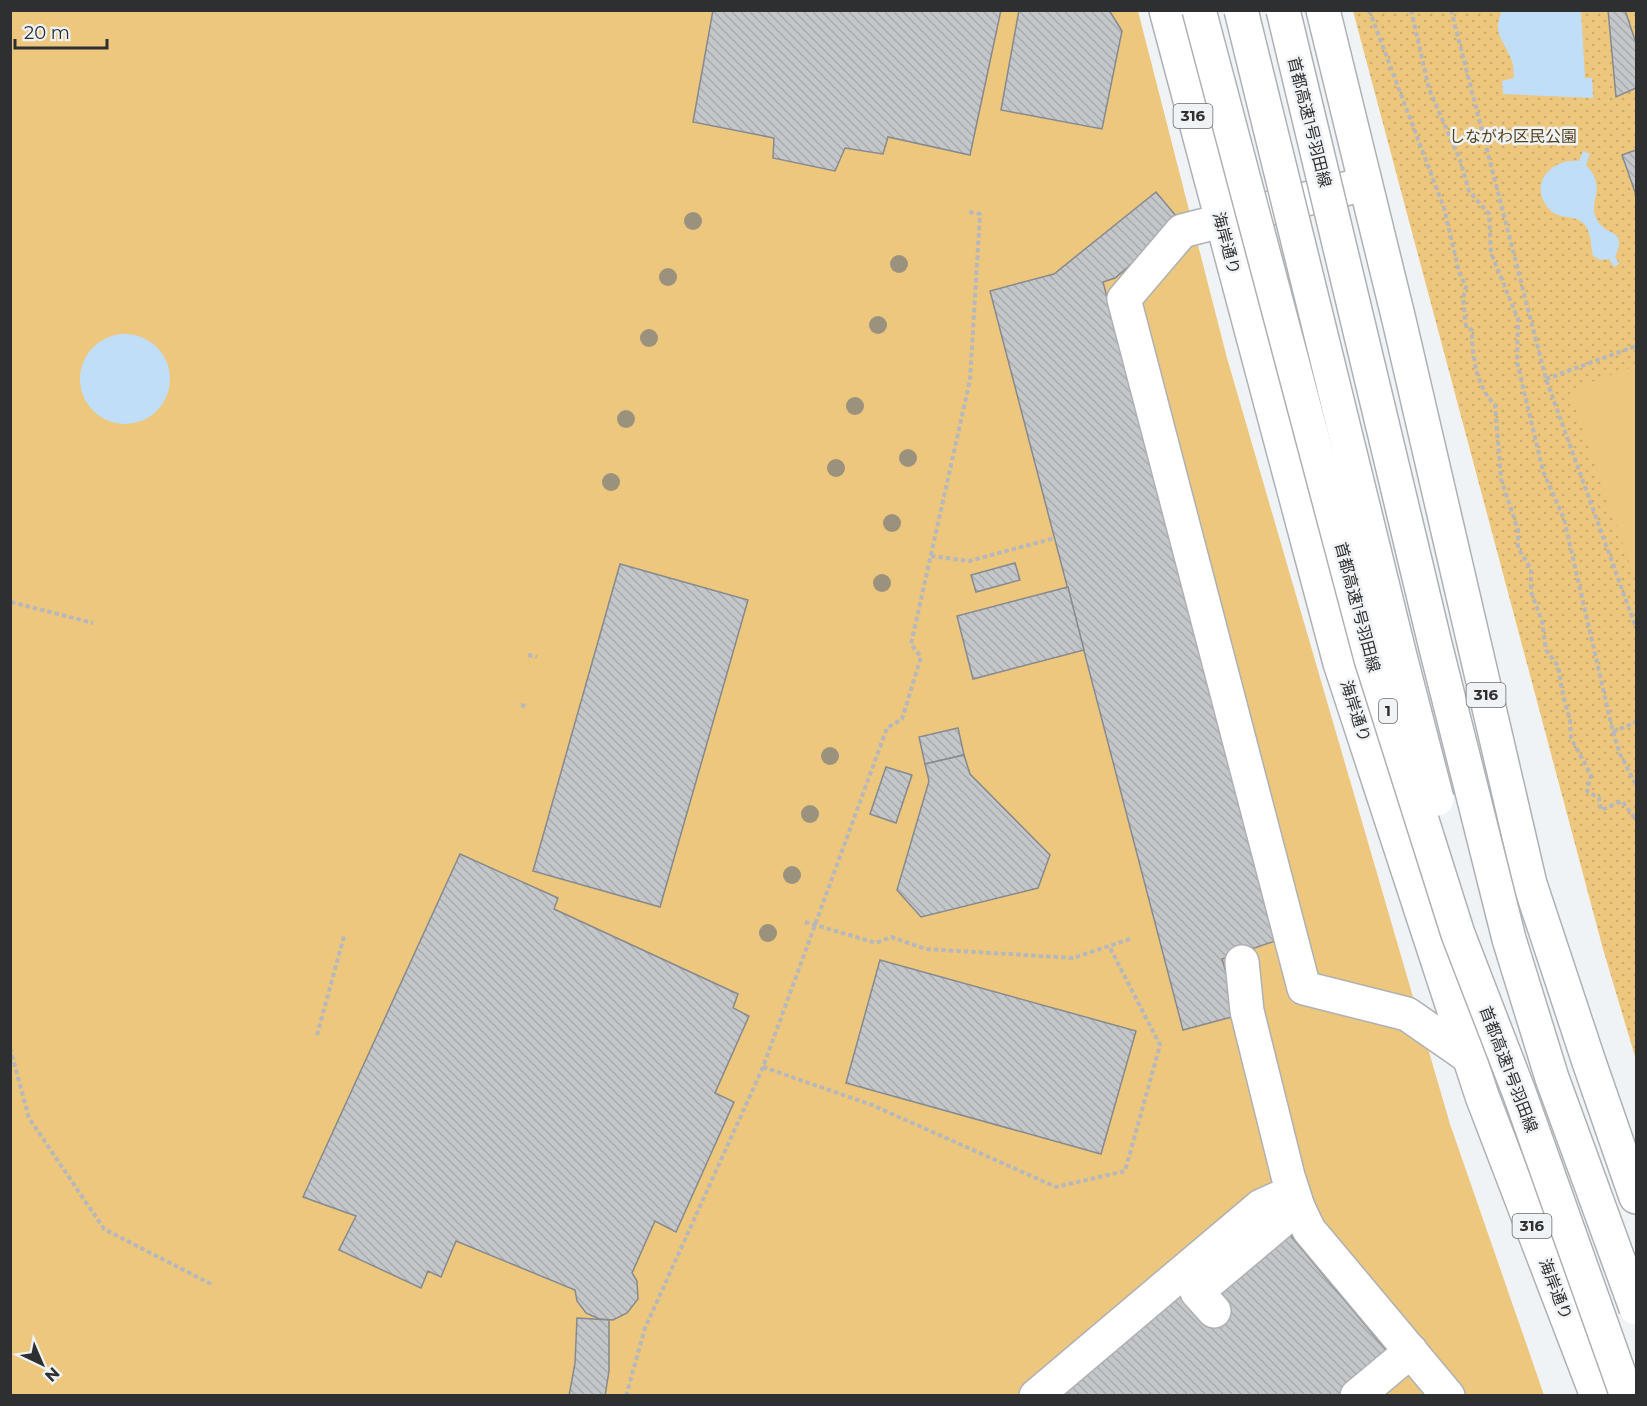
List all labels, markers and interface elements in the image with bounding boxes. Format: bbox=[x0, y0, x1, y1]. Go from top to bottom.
scale bar bbox=[15, 12, 106, 50]
text: 20 m bbox=[24, 22, 70, 44]
street label: 首都高速1号羽田線 bbox=[1284, 55, 1335, 189]
road number: 316 bbox=[1174, 104, 1212, 128]
park label: しながわ区民公園 bbox=[1449, 127, 1577, 146]
street label: 海岸通り bbox=[1209, 210, 1244, 277]
street label: 首都高速1号羽田線 bbox=[1331, 540, 1384, 674]
street label: 海岸通り bbox=[1337, 678, 1374, 745]
road number: 316 bbox=[1466, 683, 1506, 707]
road number: 1 bbox=[1379, 699, 1397, 723]
street label: 首都高速1号羽田線 bbox=[1476, 1003, 1541, 1135]
road number: 316 bbox=[1512, 1214, 1552, 1238]
street label: 海岸通り bbox=[1535, 1256, 1576, 1322]
north arrow bbox=[12, 1334, 72, 1394]
text: N bbox=[41, 1363, 63, 1386]

